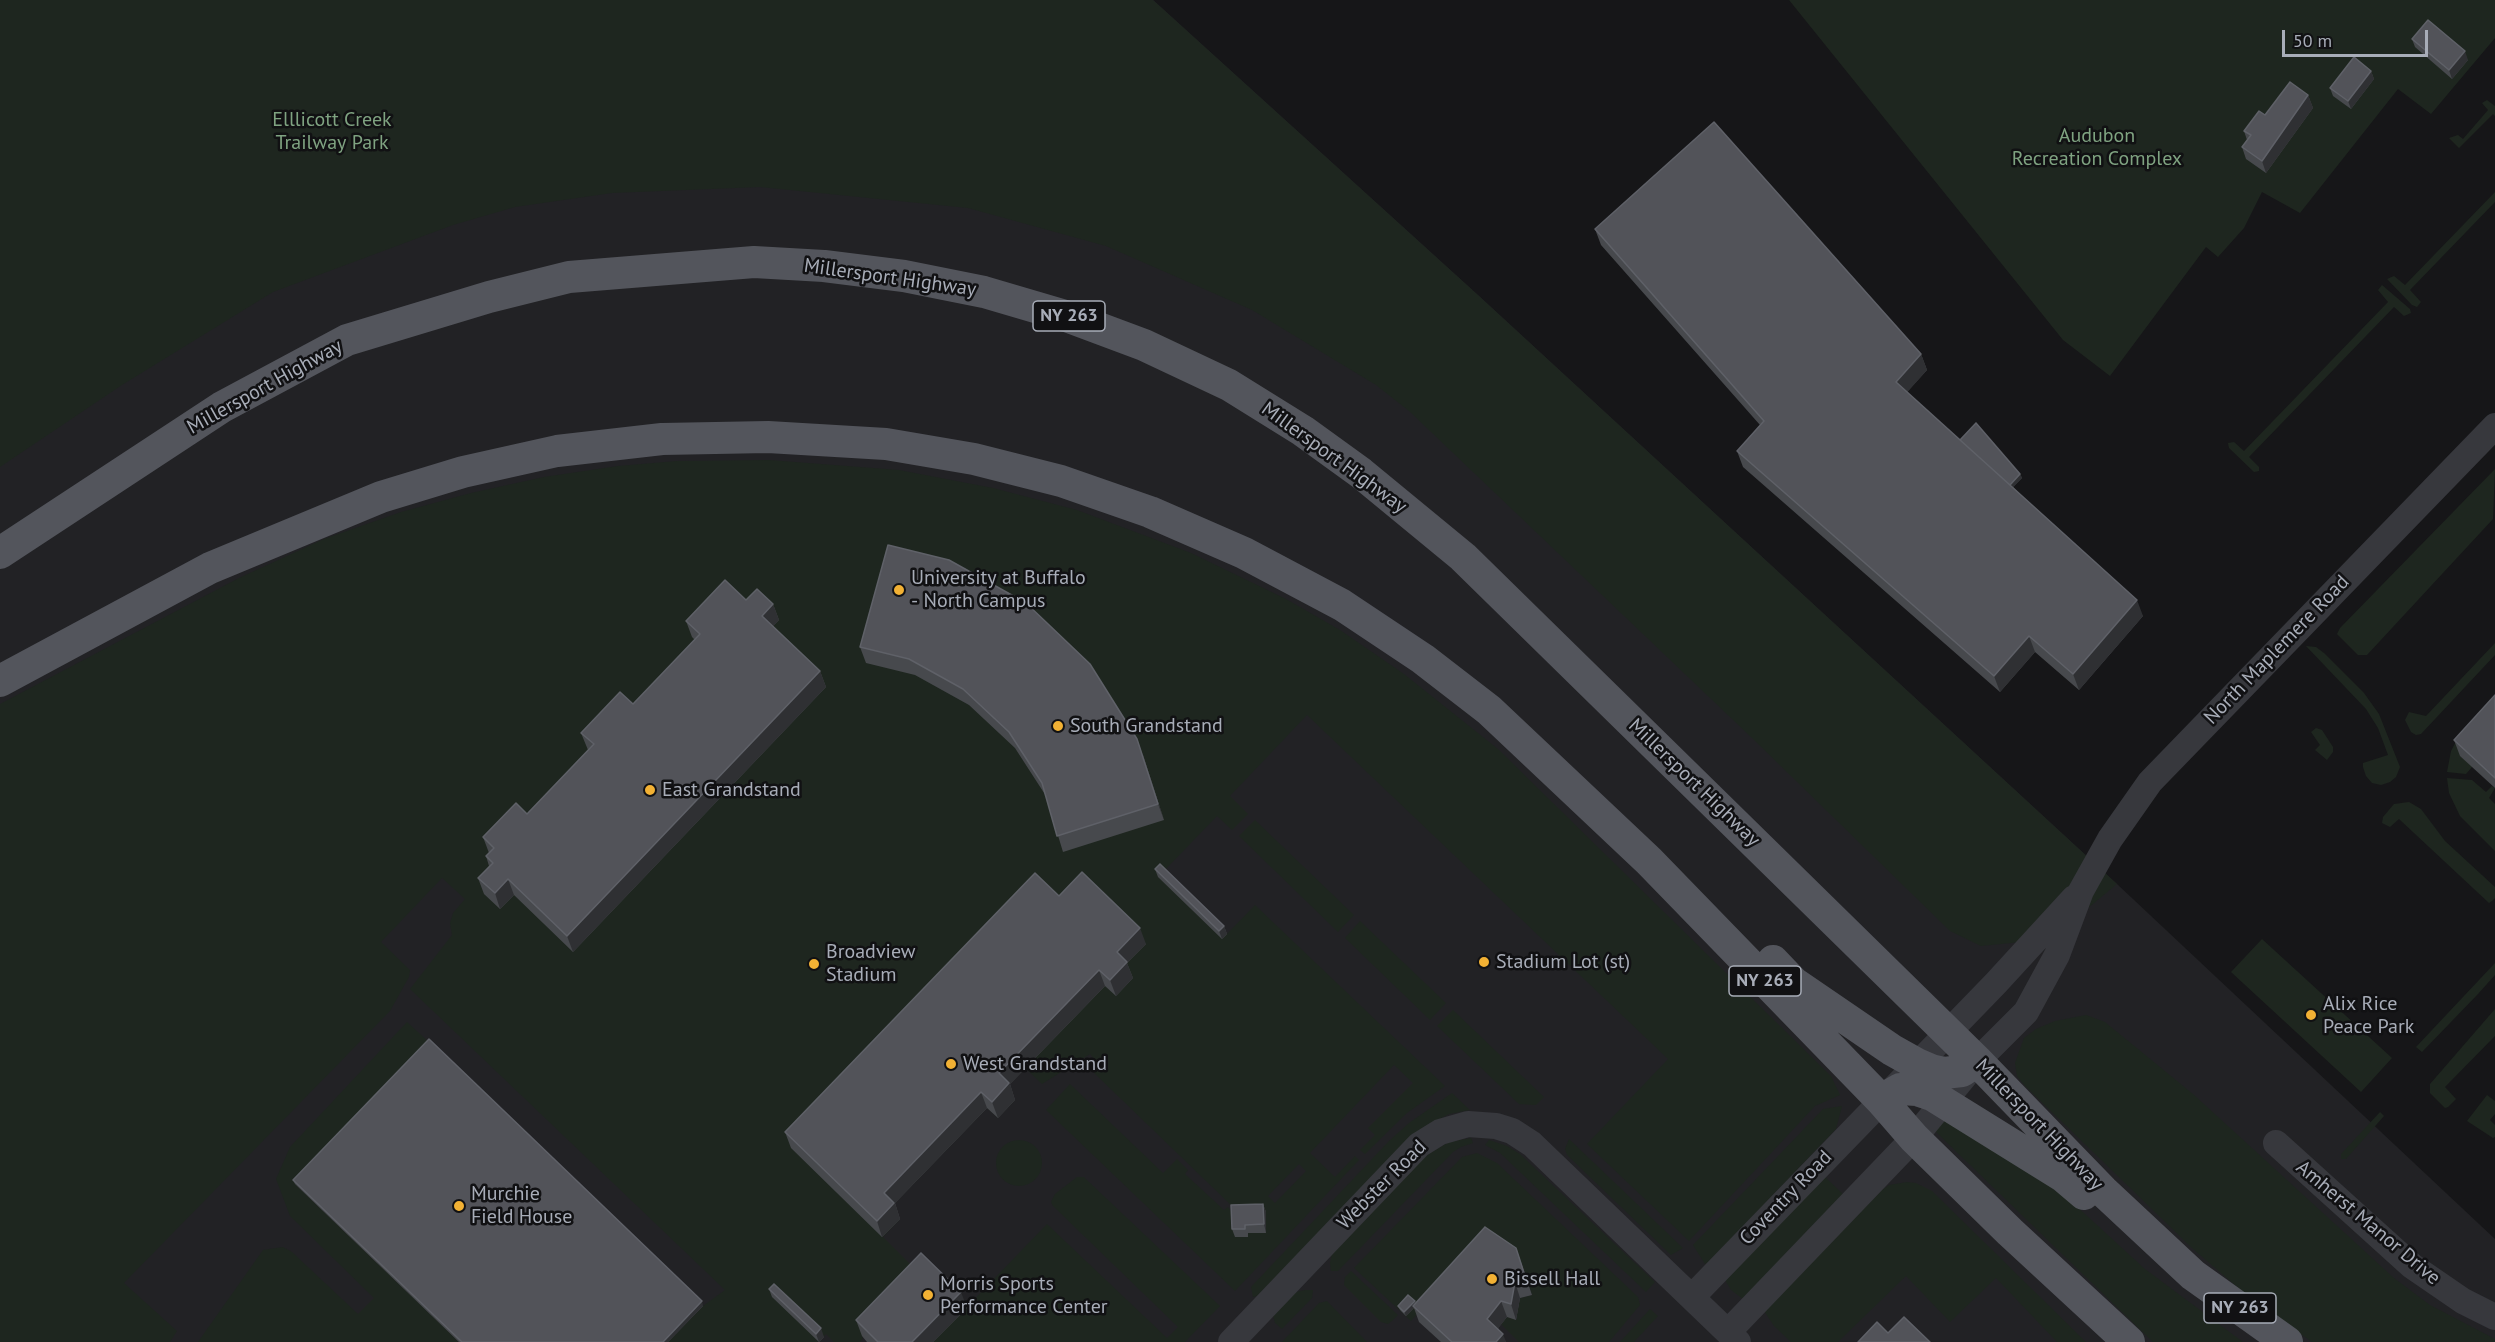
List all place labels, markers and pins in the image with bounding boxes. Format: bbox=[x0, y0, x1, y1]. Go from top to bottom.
place label: University at Buffalo - North Campus bbox=[911, 566, 1086, 613]
marker: University at Buffalo - North Campus bbox=[892, 583, 906, 597]
place label: South Grandstand bbox=[1070, 714, 1223, 738]
marker: South Grandstand bbox=[1051, 719, 1065, 733]
place label: East Grandstand bbox=[662, 778, 801, 802]
marker: East Grandstand bbox=[643, 783, 657, 797]
place label: Broadview Stadium bbox=[826, 940, 916, 987]
place label: Stadium Lot (st) bbox=[1496, 950, 1630, 974]
marker: Stadium Lot (st) bbox=[1477, 955, 1491, 969]
marker: Broadview Stadium bbox=[807, 957, 821, 971]
place label: Alix Rice Peace Park bbox=[2323, 992, 2414, 1039]
marker: Alix Rice Peace Park bbox=[2304, 1008, 2318, 1022]
place label: West Grandstand bbox=[963, 1052, 1107, 1076]
marker: West Grandstand bbox=[944, 1057, 958, 1071]
place label: Murchie Field House bbox=[471, 1182, 572, 1229]
marker: Murchie Field House bbox=[452, 1199, 466, 1213]
place label: Bissell Hall bbox=[1504, 1267, 1600, 1291]
place label: Morris Sports Performance Center bbox=[940, 1272, 1108, 1319]
marker: Bissell Hall bbox=[1485, 1272, 1499, 1286]
marker: Morris Sports Performance Center bbox=[921, 1288, 935, 1302]

